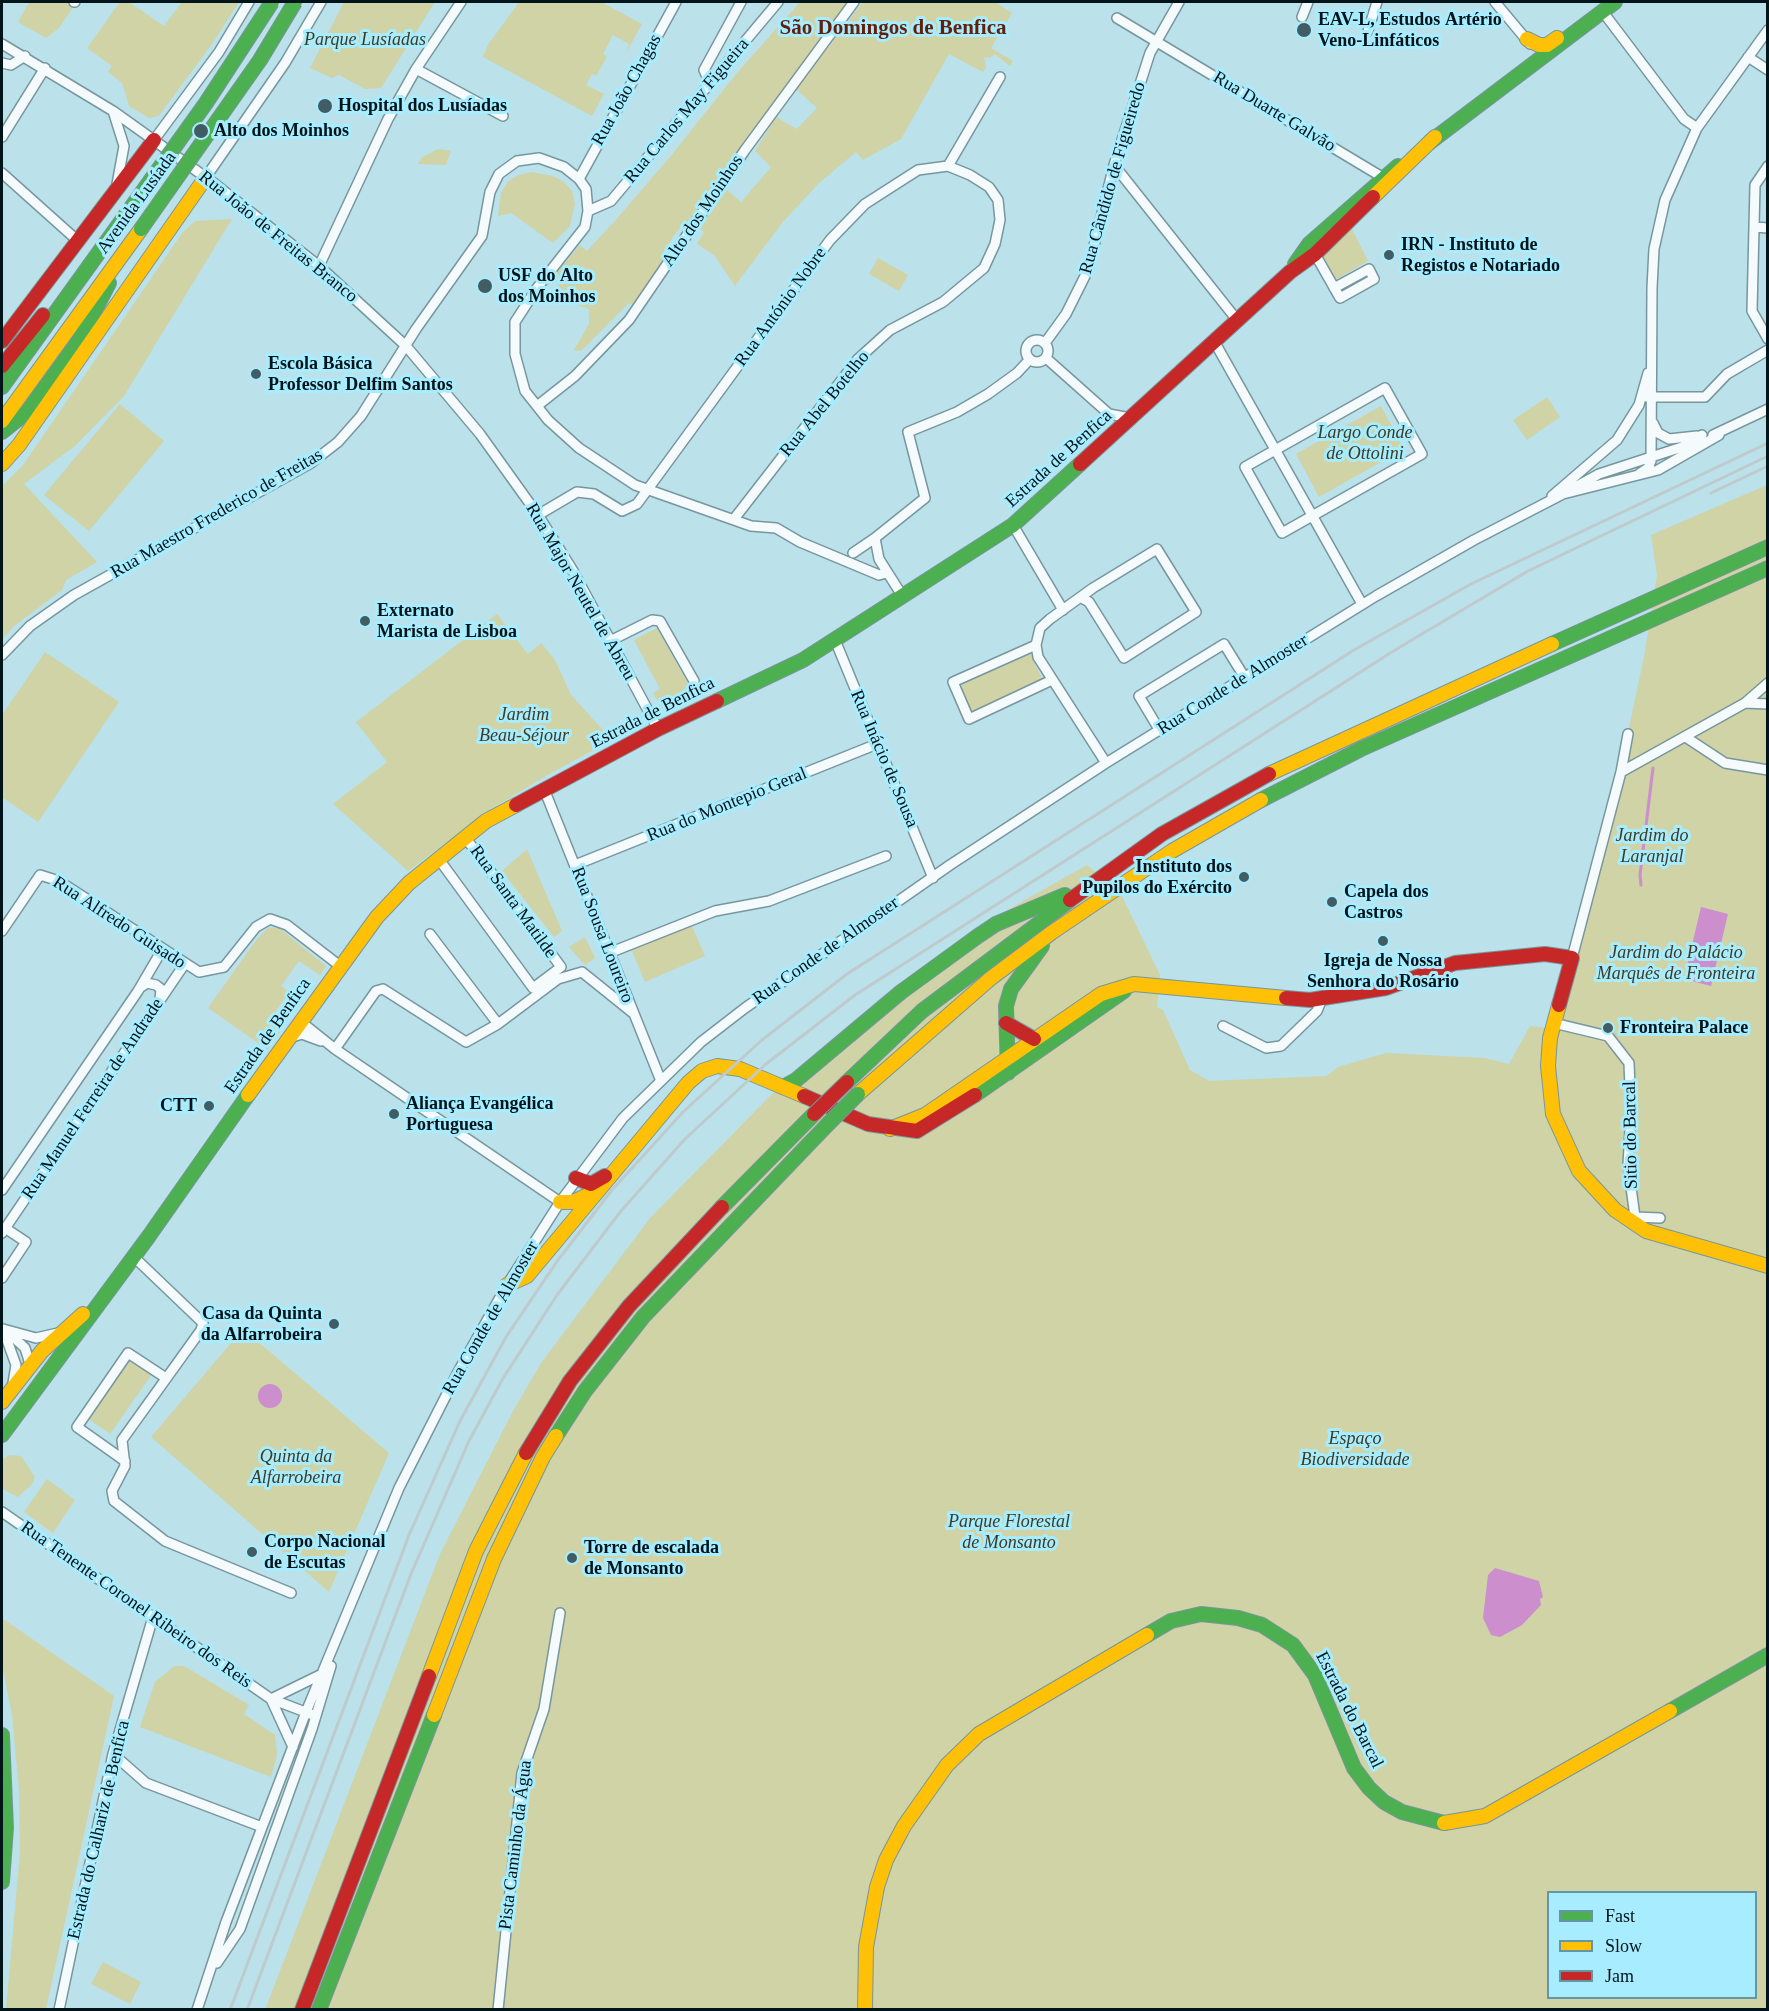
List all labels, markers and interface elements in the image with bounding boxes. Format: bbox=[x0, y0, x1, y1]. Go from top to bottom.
place label: EAV-L, Estudos Artério Veno-Linfáticos bbox=[1318, 9, 1502, 52]
district label: São Domingos de Benfica bbox=[780, 16, 1006, 42]
marker: EAV-L, Estudos Artério Veno-Linfáticos bbox=[1295, 21, 1313, 39]
park label: Parque Lusíadas bbox=[304, 29, 426, 51]
street label: Rua João Chagas bbox=[588, 31, 666, 149]
street label: Rua Carlos May Figueira bbox=[620, 34, 754, 188]
street label: Rua Duarte Galvão bbox=[1209, 67, 1339, 157]
street label: Rua Cândido de Figueiredo bbox=[1075, 80, 1151, 276]
place label: Hospital dos Lusíadas bbox=[338, 95, 507, 117]
marker: Hospital dos Lusíadas bbox=[316, 97, 334, 115]
place label: Alto dos Moinhos bbox=[214, 120, 349, 142]
marker: Alto dos Moinhos bbox=[192, 122, 210, 140]
street label: Avenida Lusíada bbox=[93, 148, 181, 258]
street label: Alto dos Moinhos bbox=[658, 151, 748, 271]
street label: Rua João de Freitas Branco bbox=[194, 166, 362, 308]
place label: IRN - Instituto de Registos e Notariado bbox=[1401, 234, 1560, 276]
street label: Rua António Nobre bbox=[731, 243, 831, 371]
marker: IRN - Instituto de Registos e Notariado bbox=[1382, 248, 1396, 262]
place label: USF do Alto dos Moinhos bbox=[498, 265, 596, 308]
marker: USF do Alto dos Moinhos bbox=[476, 277, 494, 295]
street label: Rua Abel Botelho bbox=[776, 347, 874, 461]
place label: Escola Básica Professor Delfim Santos bbox=[268, 353, 453, 395]
marker: Escola Básica Professor Delfim Santos bbox=[249, 367, 263, 381]
street label: Estrada de Benfica bbox=[1001, 405, 1117, 513]
park label: Largo Conde de Ottolini bbox=[1318, 422, 1412, 464]
street label: Rua Maestro Frederico de Freitas bbox=[107, 444, 327, 584]
street label: Rua Major Neutel de Abreu bbox=[520, 500, 640, 684]
place label: Externato Marista de Lisboa bbox=[377, 600, 517, 642]
marker: Externato Marista de Lisboa bbox=[358, 614, 372, 628]
street label: Rua Conde de Almoster bbox=[1154, 630, 1312, 740]
street label: Estrada de Benfica bbox=[588, 673, 718, 753]
street label: Rua Inácio de Sousa bbox=[845, 687, 923, 831]
park label: Jardim Beau-Séjour bbox=[479, 704, 569, 746]
street label: Rua do Montepio Geral bbox=[644, 763, 810, 847]
park label: Jardim do Laranjal bbox=[1616, 825, 1688, 868]
street label: Rua Santa Matilde bbox=[465, 841, 561, 963]
place label: Instituto dos Pupilos do Exército bbox=[1082, 856, 1232, 898]
street label: Rua Sousa Loureiro bbox=[566, 864, 638, 1006]
marker: Instituto dos Pupilos do Exército bbox=[1237, 870, 1251, 884]
street label: Rua Alfredo Guisado bbox=[49, 872, 189, 974]
place label: Capela dos Castros bbox=[1344, 881, 1429, 924]
street label: Rua Conde de Almoster bbox=[749, 892, 903, 1010]
marker: Capela dos Castros bbox=[1325, 895, 1339, 909]
marker: Igreja de Nossa Senhora do Rosário bbox=[1376, 934, 1390, 948]
park label: Jardim do Palácio Marquês de Fronteira bbox=[1597, 942, 1755, 984]
place label: Igreja de Nossa Senhora do Rosário bbox=[1307, 950, 1459, 992]
street label: Estrada de Benfica bbox=[220, 974, 316, 1098]
street label: Rua Manuel Ferreira de Andrade bbox=[18, 994, 168, 1204]
place label: Fronteira Palace bbox=[1620, 1017, 1748, 1039]
marker: Fronteira Palace bbox=[1601, 1021, 1615, 1035]
street label: Sitio do Barcal bbox=[1619, 1081, 1643, 1189]
place label: Aliança Evangélica Portuguesa bbox=[406, 1093, 553, 1136]
place label: CTT bbox=[160, 1095, 197, 1117]
marker: CTT bbox=[202, 1099, 216, 1113]
marker: Aliança Evangélica Portuguesa bbox=[387, 1107, 401, 1121]
street label: Rua Conde de Almoster bbox=[438, 1237, 544, 1399]
place label: Casa da Quinta da Alfarrobeira bbox=[201, 1303, 322, 1346]
marker: Casa da Quinta da Alfarrobeira bbox=[327, 1317, 341, 1331]
park label: Espaço Biodiversidade bbox=[1301, 1428, 1409, 1470]
park label: Quinta da Alfarrobeira bbox=[251, 1446, 341, 1488]
park label: Parque Florestal de Monsanto bbox=[948, 1511, 1070, 1553]
street label: Rua Tenente Coronel Ribeiro dos Reis bbox=[16, 1517, 256, 1693]
place label: Corpo Nacional de Escutas bbox=[264, 1531, 386, 1574]
place label: Torre de escalada de Monsanto bbox=[584, 1537, 719, 1580]
marker: Corpo Nacional de Escutas bbox=[245, 1545, 259, 1559]
marker: Torre de escalada de Monsanto bbox=[565, 1551, 579, 1565]
street label: Estrada do Barcal bbox=[1310, 1648, 1388, 1772]
street label: Estrada do Calhariz de Benfica bbox=[63, 1718, 135, 1942]
street label: Pista Caminho da Água bbox=[495, 1759, 537, 1931]
legend bbox=[1547, 1891, 1757, 1999]
text: Fast bbox=[1605, 1906, 1635, 1926]
text: Slow bbox=[1605, 1936, 1642, 1956]
text: Jam bbox=[1605, 1966, 1634, 1986]

